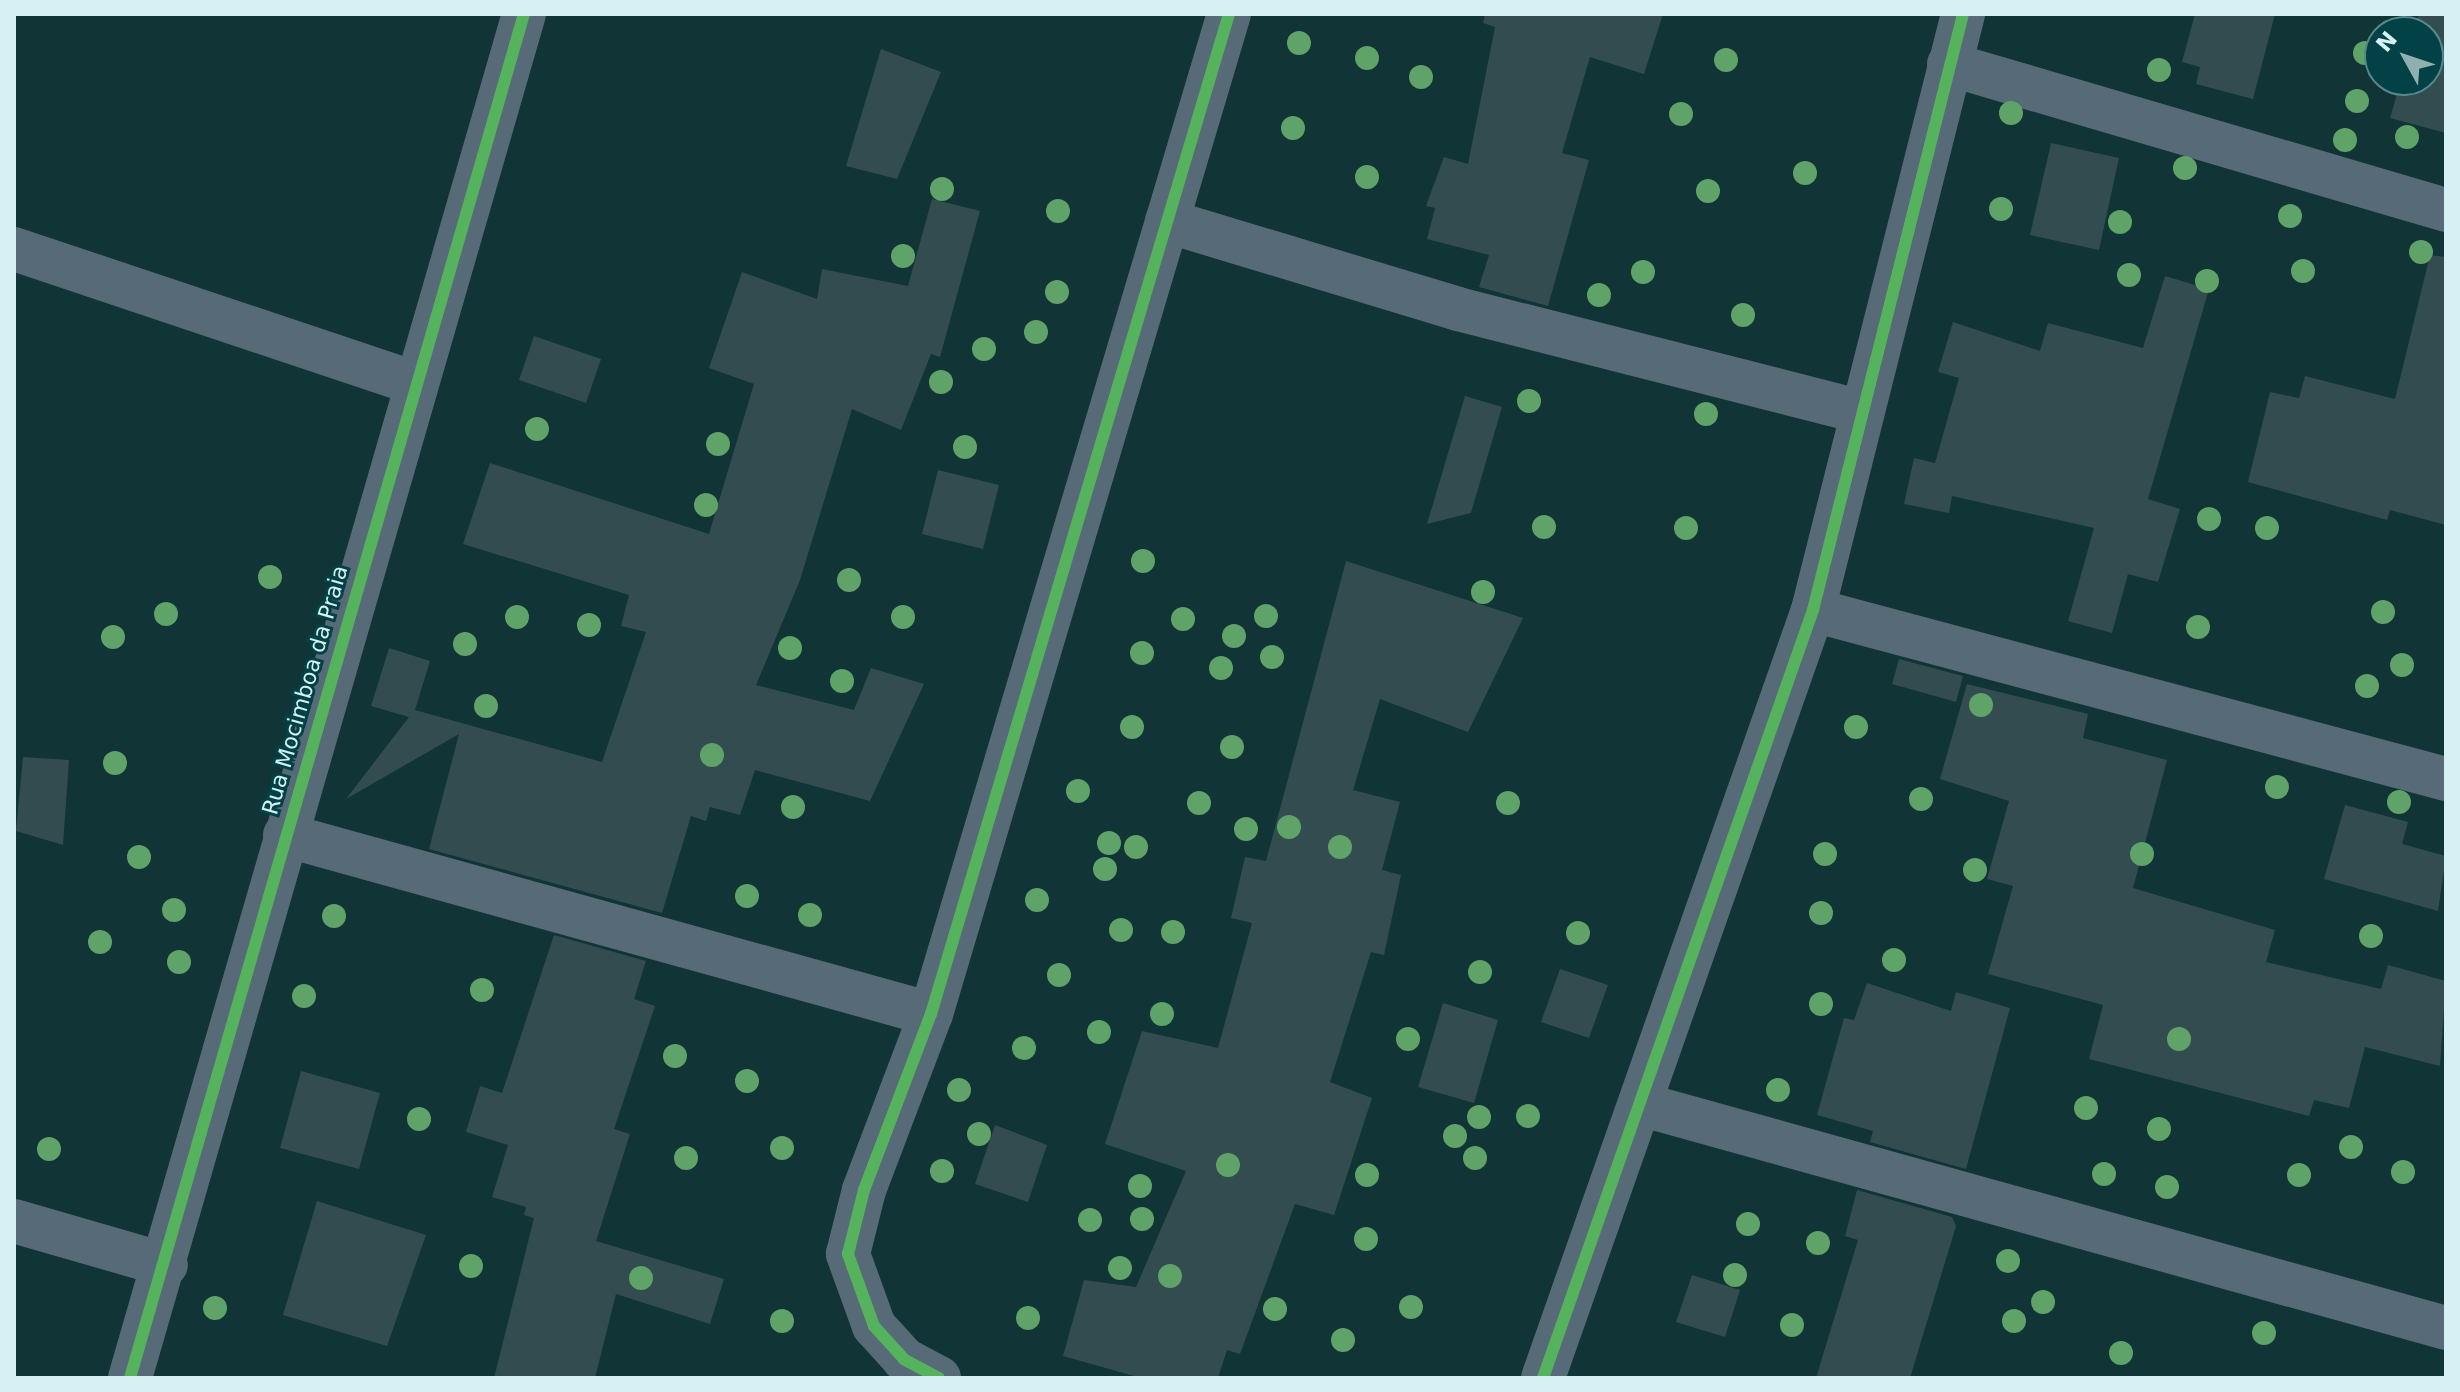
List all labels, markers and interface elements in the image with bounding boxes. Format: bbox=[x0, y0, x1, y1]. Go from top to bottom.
north arrow bbox=[2364, 16, 2444, 96]
text: N bbox=[2371, 26, 2402, 57]
street label: Rua Mocimboa da Praia bbox=[257, 562, 353, 818]

